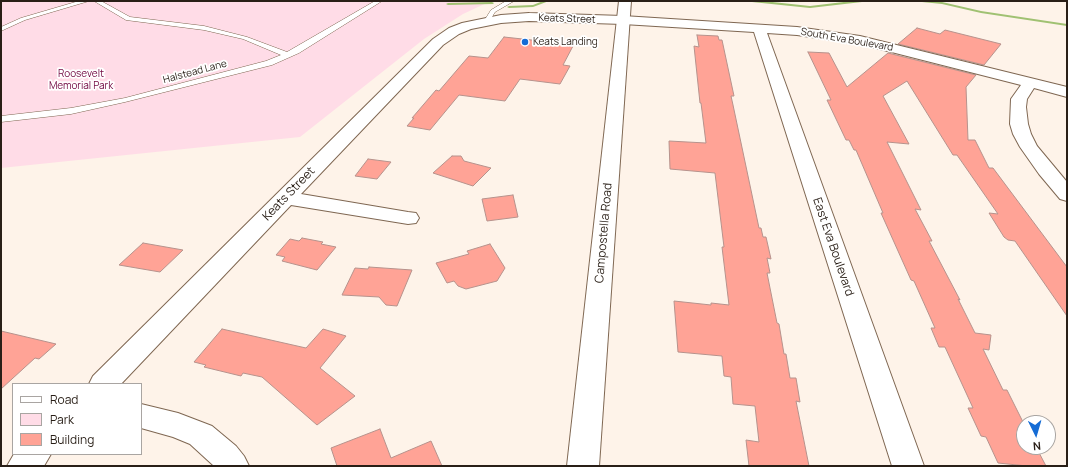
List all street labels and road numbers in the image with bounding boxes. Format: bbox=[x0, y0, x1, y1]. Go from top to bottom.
street label: Keats Street bbox=[538, 12, 596, 26]
street label: South Eva Boulevard bbox=[800, 26, 894, 54]
street label: Halstead Lane bbox=[162, 58, 228, 86]
street label: Keats Street bbox=[260, 164, 318, 224]
street label: Campostella Road bbox=[592, 182, 616, 284]
street label: East Eva Boulevard bbox=[809, 196, 857, 298]

